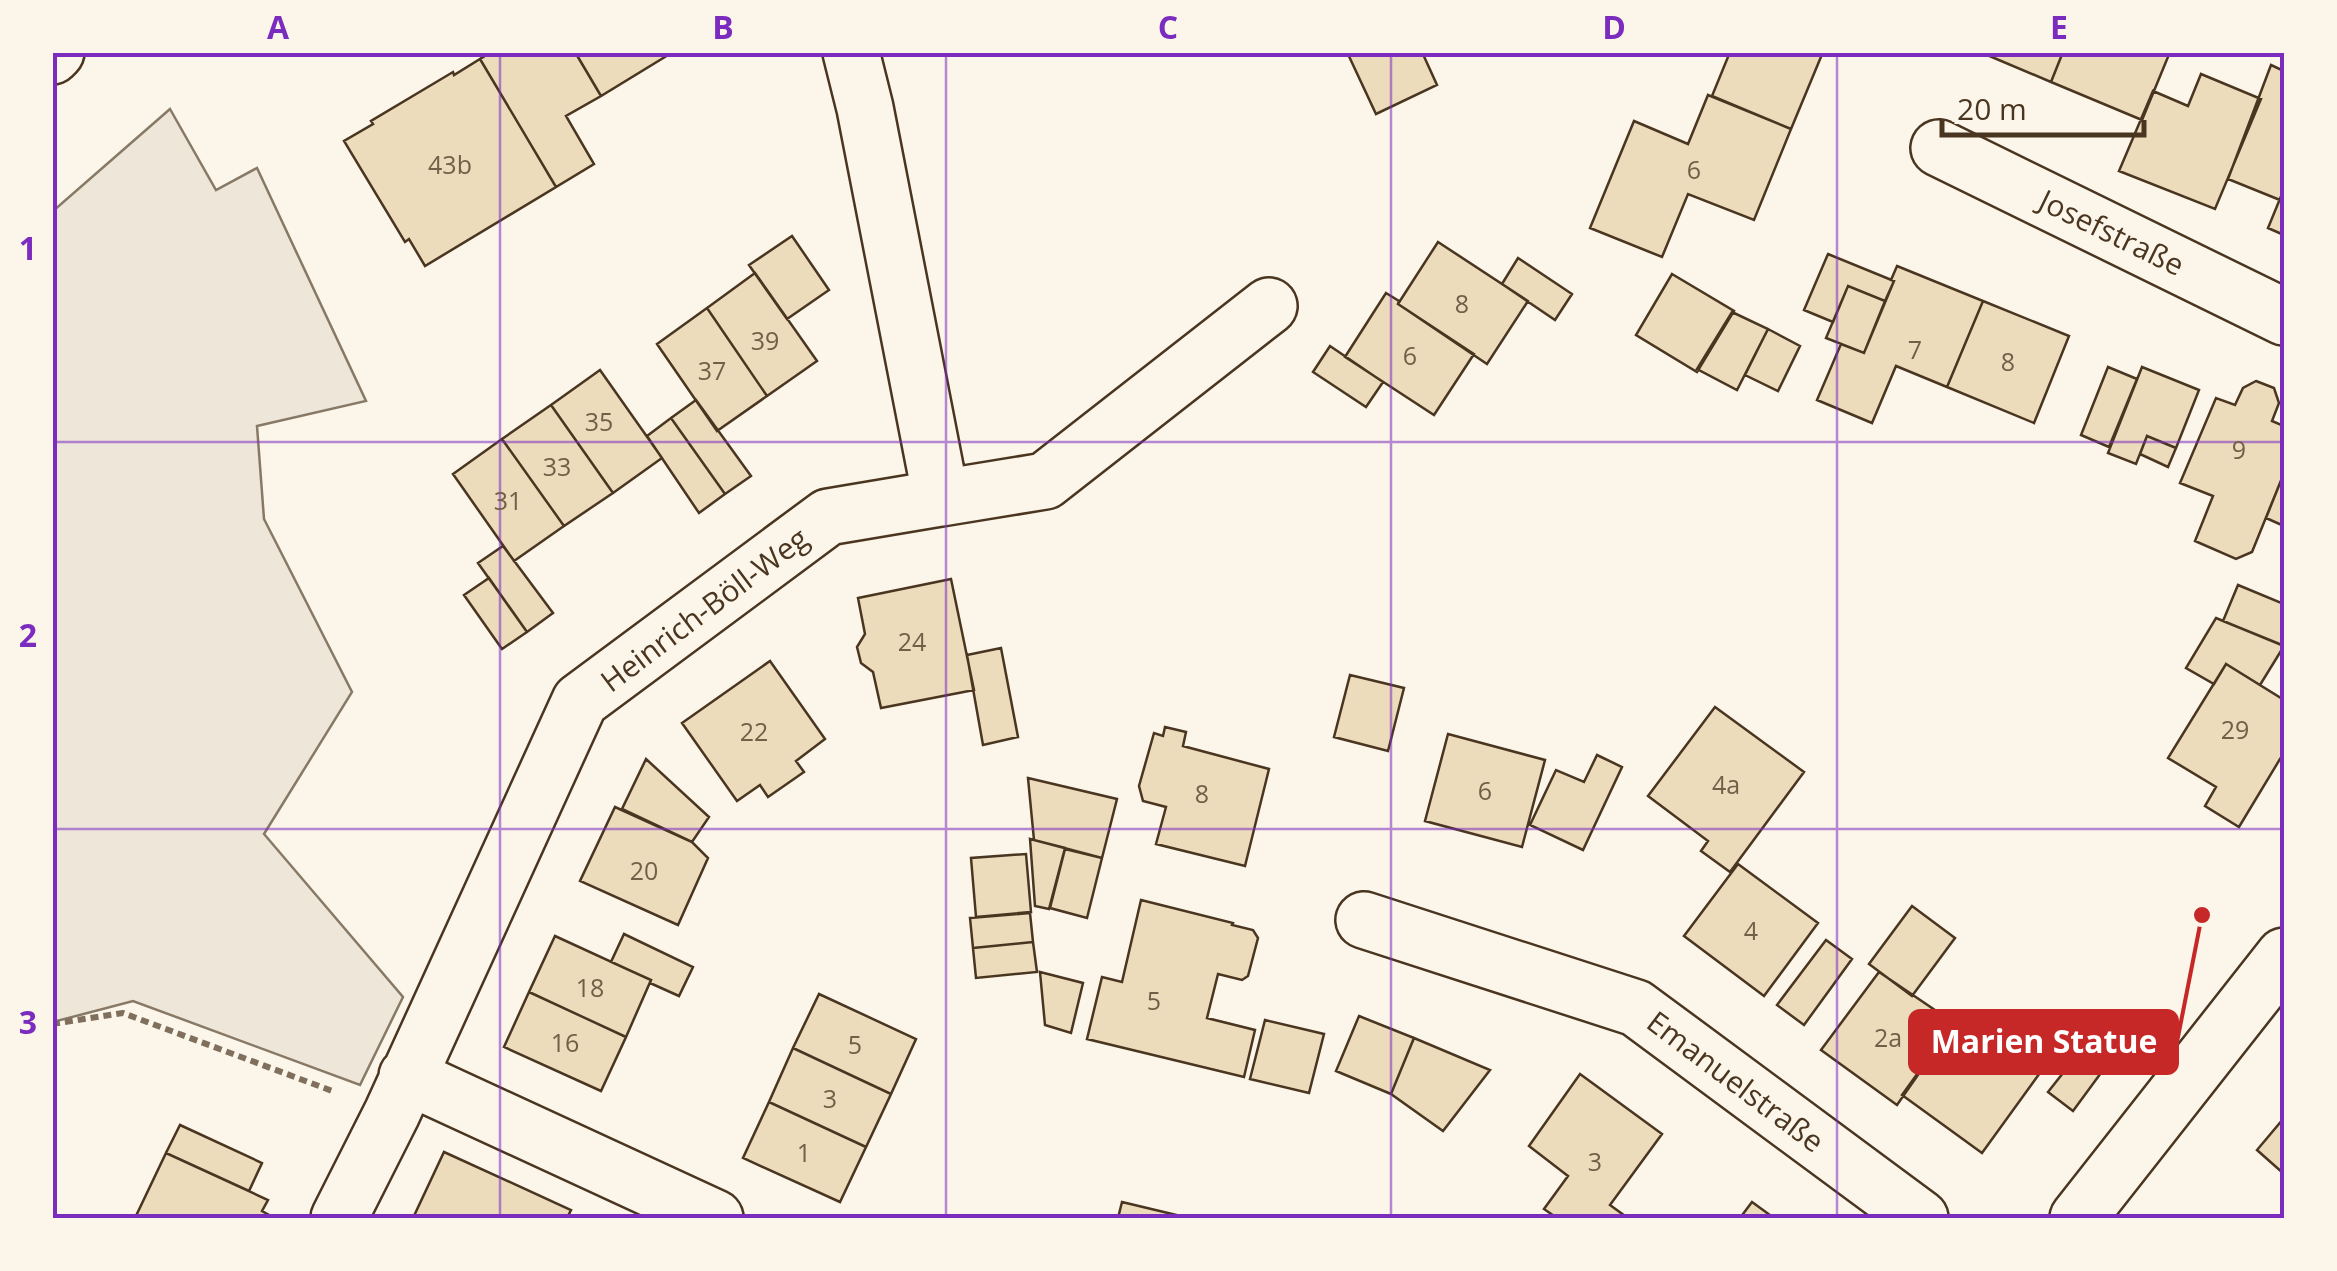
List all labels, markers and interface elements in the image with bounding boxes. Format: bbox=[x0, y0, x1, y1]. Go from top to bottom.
text: A bbox=[267, 5, 290, 48]
text: B bbox=[712, 5, 734, 48]
text: C bbox=[1158, 5, 1178, 48]
text: D bbox=[1602, 5, 1626, 48]
text: E bbox=[2050, 5, 2068, 48]
scale bar bbox=[1942, 75, 2144, 137]
text: 20 m bbox=[1957, 88, 2027, 129]
house number: 43b bbox=[428, 147, 472, 181]
house number: 6 bbox=[1687, 152, 1701, 186]
street label: Josefstraße bbox=[2030, 178, 2191, 285]
text: 1 bbox=[19, 226, 37, 269]
house number: 8 bbox=[1455, 286, 1469, 320]
house number: 39 bbox=[751, 323, 779, 357]
house number: 7 bbox=[1908, 332, 1922, 366]
house number: 6 bbox=[1403, 338, 1417, 372]
house number: 8 bbox=[2001, 344, 2015, 378]
house number: 37 bbox=[698, 353, 726, 387]
house number: 35 bbox=[585, 404, 613, 438]
house number: 9 bbox=[2232, 432, 2246, 466]
house number: 33 bbox=[543, 449, 571, 483]
house number: 31 bbox=[494, 483, 522, 517]
street label: Heinrich-Böll-Weg bbox=[592, 517, 816, 701]
text: 2 bbox=[19, 613, 37, 656]
house number: 24 bbox=[898, 624, 926, 658]
house number: 29 bbox=[2221, 712, 2249, 746]
house number: 22 bbox=[740, 714, 768, 748]
house number: 4a bbox=[1712, 767, 1740, 801]
house number: 6 bbox=[1478, 773, 1492, 807]
house number: 8 bbox=[1195, 776, 1209, 810]
house number: 20 bbox=[630, 853, 658, 887]
house number: 4 bbox=[1744, 913, 1758, 947]
house number: 18 bbox=[576, 970, 604, 1004]
house number: 5 bbox=[1147, 983, 1161, 1017]
text: 3 bbox=[19, 1000, 37, 1043]
street label: Emanuelstraße bbox=[1639, 1001, 1833, 1161]
callout: Marien Statue bbox=[1910, 1011, 2177, 1073]
text: Marien Statue bbox=[1931, 1019, 2157, 1062]
house number: 2a bbox=[1874, 1020, 1902, 1054]
house number: 16 bbox=[551, 1025, 579, 1059]
house number: 5 bbox=[848, 1027, 862, 1061]
house number: 3 bbox=[823, 1081, 837, 1115]
house number: 1 bbox=[797, 1135, 811, 1169]
house number: 3 bbox=[1588, 1144, 1602, 1178]

